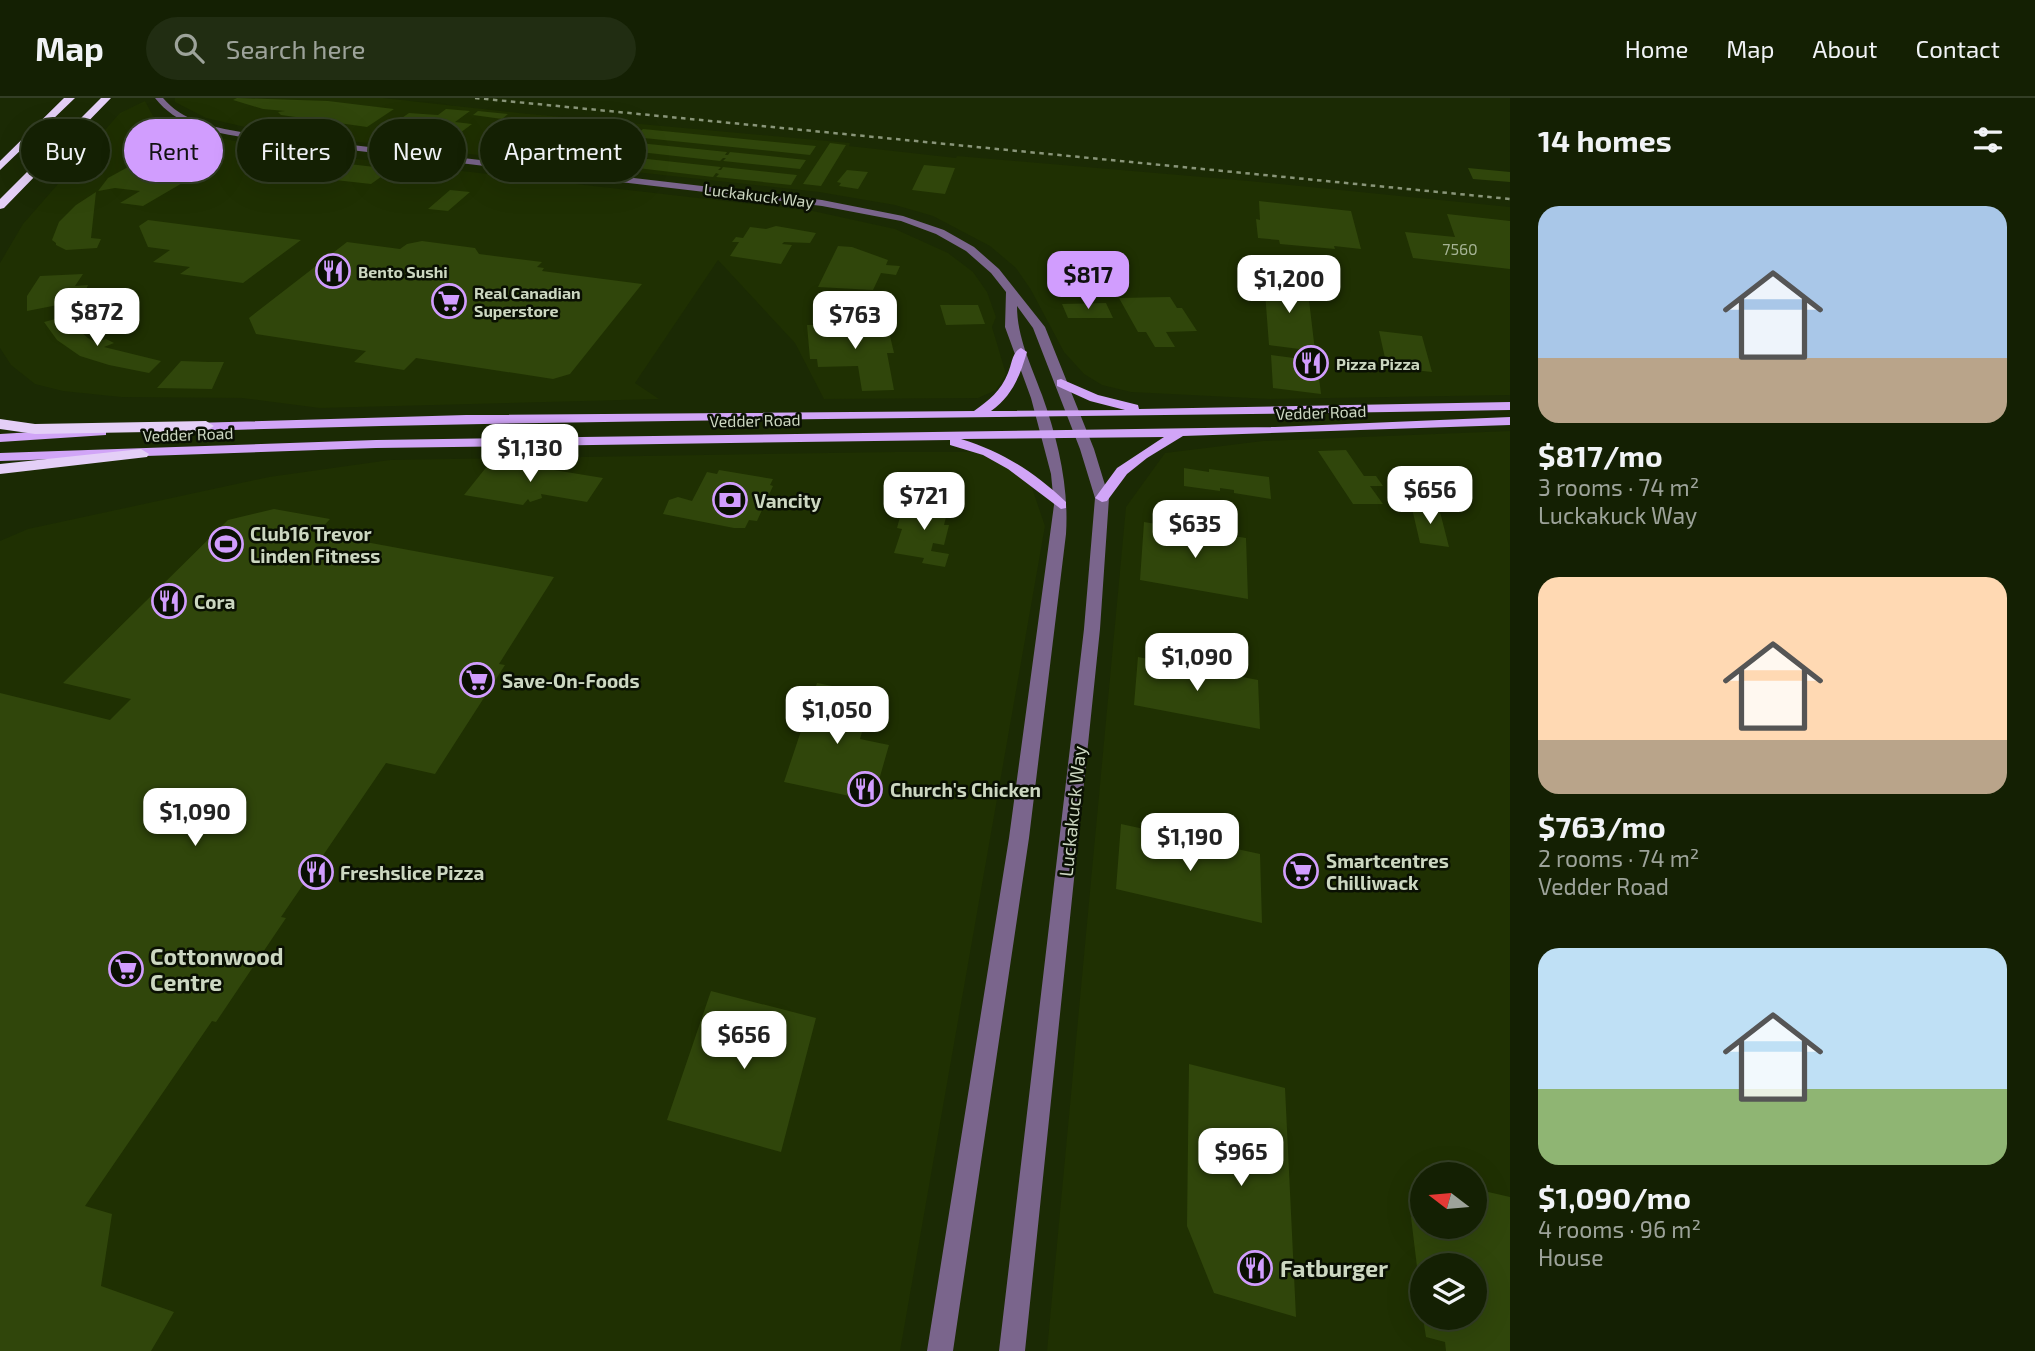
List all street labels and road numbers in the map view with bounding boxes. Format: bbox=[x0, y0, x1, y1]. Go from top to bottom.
street label: Luckakuck Way bbox=[703, 179, 816, 211]
street label: Vedder Road bbox=[1275, 401, 1367, 423]
street label: Vedder Road bbox=[709, 410, 801, 430]
street label: Vedder Road bbox=[142, 423, 234, 445]
street label: Luckakuck Way bbox=[1054, 744, 1090, 878]

